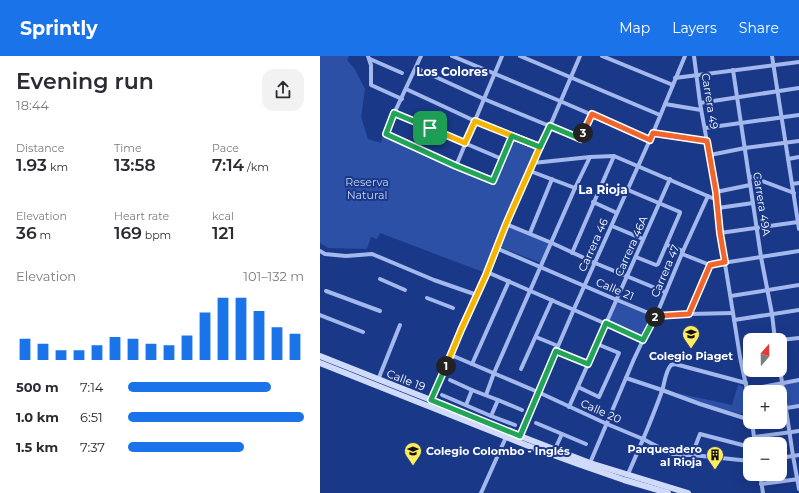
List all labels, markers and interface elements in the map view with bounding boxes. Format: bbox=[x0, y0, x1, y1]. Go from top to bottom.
text: Sprintly bbox=[20, 17, 98, 40]
text: Map bbox=[619, 19, 650, 37]
text: Layers bbox=[672, 19, 717, 37]
text: Share bbox=[739, 19, 779, 37]
district label: Los Colores bbox=[416, 64, 488, 79]
text: Evening run bbox=[16, 68, 154, 95]
button: share bbox=[262, 69, 304, 111]
street label: Carrera 49 bbox=[699, 72, 721, 130]
text: 18:44 bbox=[16, 97, 49, 113]
pin bbox=[413, 111, 447, 145]
icon: arrive bbox=[419, 117, 441, 139]
pin: 3 bbox=[573, 123, 593, 143]
text: 3 bbox=[580, 126, 586, 140]
text: Distance bbox=[16, 141, 64, 155]
text: Time bbox=[114, 141, 142, 155]
text: Pace bbox=[212, 141, 239, 155]
text: 1.93 bbox=[16, 155, 47, 175]
text: 13:58 bbox=[114, 155, 156, 175]
text: 7:14 bbox=[212, 155, 244, 175]
text: km bbox=[47, 160, 68, 174]
text: /km bbox=[244, 160, 269, 174]
street label: Carrera 49A bbox=[750, 171, 774, 237]
park label: Reserva Natural bbox=[345, 175, 389, 202]
district label: La Rioja bbox=[578, 182, 628, 197]
text: Elevation bbox=[16, 209, 67, 223]
text: Heart rate bbox=[114, 209, 169, 223]
text: kcal bbox=[212, 209, 234, 223]
street label: Carrera 46A bbox=[611, 213, 651, 278]
street label: Carrera 46 bbox=[575, 216, 611, 274]
text: 36 bbox=[16, 223, 37, 243]
text: 169 bbox=[114, 223, 142, 243]
text: 121 bbox=[212, 223, 235, 243]
text: m bbox=[37, 228, 51, 242]
text: bpm bbox=[142, 228, 171, 242]
street label: Carrera 47 bbox=[648, 242, 682, 300]
text: Elevation bbox=[16, 268, 76, 284]
text: 101–132 m bbox=[243, 268, 304, 284]
street label: Calle 21 bbox=[594, 275, 636, 303]
pin: 2 bbox=[645, 307, 665, 327]
text: 2 bbox=[652, 310, 658, 324]
school or university icon: Colegio Piaget bbox=[681, 324, 701, 349]
north arrow bbox=[743, 333, 787, 377]
map controls bbox=[743, 333, 787, 481]
place label: Colegio Piaget bbox=[649, 349, 733, 363]
pin: 1 bbox=[436, 356, 456, 376]
text: 1 bbox=[444, 359, 448, 373]
street label: Calle 19 bbox=[385, 366, 428, 394]
text: 500 m bbox=[16, 379, 59, 395]
text: 7:14 bbox=[80, 379, 103, 395]
button: + bbox=[743, 385, 787, 429]
street label: Calle 20 bbox=[578, 396, 624, 426]
text: 1.0 km bbox=[16, 409, 59, 425]
text: 6:51 bbox=[80, 409, 103, 425]
button: − bbox=[743, 437, 787, 481]
text: 1.5 km bbox=[16, 439, 58, 455]
text: 7:37 bbox=[80, 439, 105, 455]
school or university icon: Colegio Colombo - Inglés bbox=[403, 441, 423, 466]
place label: Parqueadero al Rioja bbox=[628, 442, 702, 469]
place label: Colegio Colombo - Inglés bbox=[426, 444, 570, 458]
building icon: Parqueadero al Rioja bbox=[705, 445, 725, 470]

